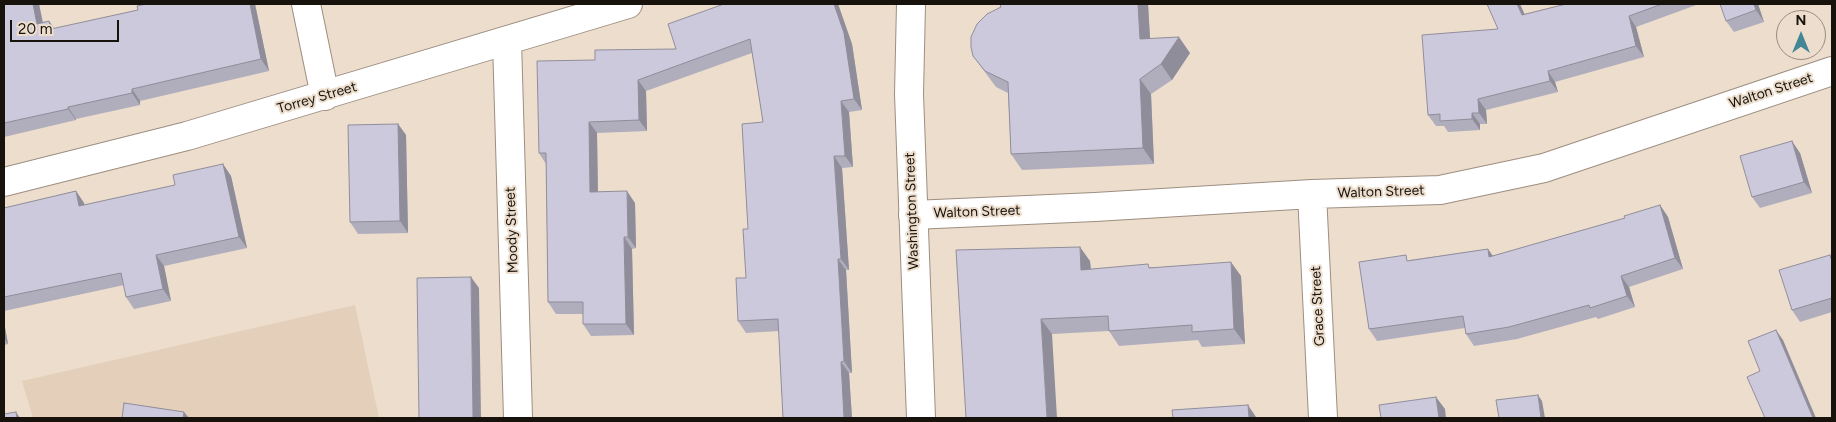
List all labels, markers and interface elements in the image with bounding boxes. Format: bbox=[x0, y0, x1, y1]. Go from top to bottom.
scale bar bbox=[12, 10, 121, 42]
north arrow bbox=[1776, 10, 1826, 60]
text: N bbox=[1796, 12, 1806, 29]
text: 20 m bbox=[18, 20, 52, 38]
street label: Walton Street bbox=[1727, 70, 1815, 112]
street label: Torrey Street bbox=[275, 79, 359, 117]
street label: Washington Street bbox=[902, 152, 922, 270]
street label: Walton Street bbox=[1337, 182, 1425, 202]
street label: Moody Street bbox=[502, 187, 522, 273]
street label: Walton Street bbox=[933, 202, 1021, 222]
street label: Grace Street bbox=[1308, 265, 1328, 347]

